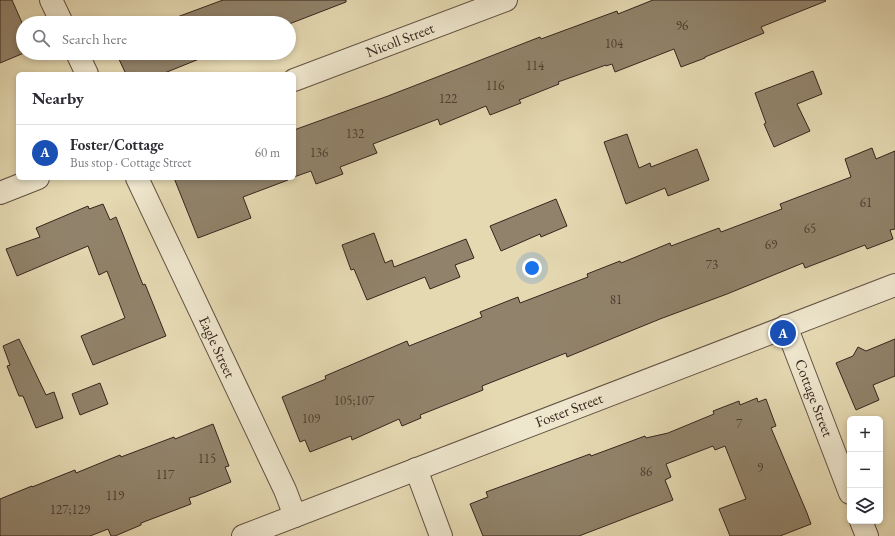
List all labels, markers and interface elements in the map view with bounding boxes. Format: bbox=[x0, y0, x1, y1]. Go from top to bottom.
search box bbox=[16, 16, 296, 60]
house number: 96 bbox=[676, 17, 688, 34]
street label: Nicoll Street bbox=[363, 18, 437, 61]
icon: search bbox=[30, 27, 52, 49]
text: Search here bbox=[62, 29, 127, 48]
house number: 104 bbox=[605, 35, 624, 52]
house number: 114 bbox=[526, 57, 545, 74]
house number: 116 bbox=[486, 77, 504, 94]
text: Nearby bbox=[32, 87, 84, 109]
house number: 122 bbox=[439, 90, 458, 107]
house number: 132 bbox=[346, 125, 365, 142]
text: Foster/Cottage bbox=[70, 135, 164, 154]
text: A bbox=[40, 144, 50, 161]
text: 60 m bbox=[255, 144, 280, 161]
house number: 136 bbox=[310, 144, 328, 161]
text: Bus stop · Cottage Street bbox=[70, 154, 191, 171]
house number: 61 bbox=[860, 194, 872, 211]
house number: 65 bbox=[804, 220, 816, 237]
house number: 69 bbox=[765, 236, 778, 253]
house number: 73 bbox=[706, 256, 718, 273]
your location bbox=[522, 258, 542, 278]
house number: 81 bbox=[610, 291, 622, 308]
street label: Eagle Street bbox=[195, 313, 240, 381]
pin: A bbox=[770, 318, 796, 348]
street label: Cottage Street bbox=[791, 356, 838, 440]
street label: Foster Street bbox=[532, 388, 606, 431]
house number: 105;107 bbox=[334, 392, 375, 409]
house number: 109 bbox=[302, 410, 321, 427]
house number: 7 bbox=[736, 415, 743, 432]
map controls bbox=[847, 416, 883, 524]
button: + bbox=[847, 416, 883, 452]
house number: 115 bbox=[198, 450, 216, 467]
button: − bbox=[847, 452, 883, 488]
house number: 9 bbox=[757, 459, 764, 476]
house number: 86 bbox=[640, 463, 652, 480]
house number: 117 bbox=[156, 466, 175, 483]
house number: 119 bbox=[106, 487, 125, 504]
button: layers bbox=[847, 488, 883, 524]
house number: 127;129 bbox=[50, 501, 91, 518]

